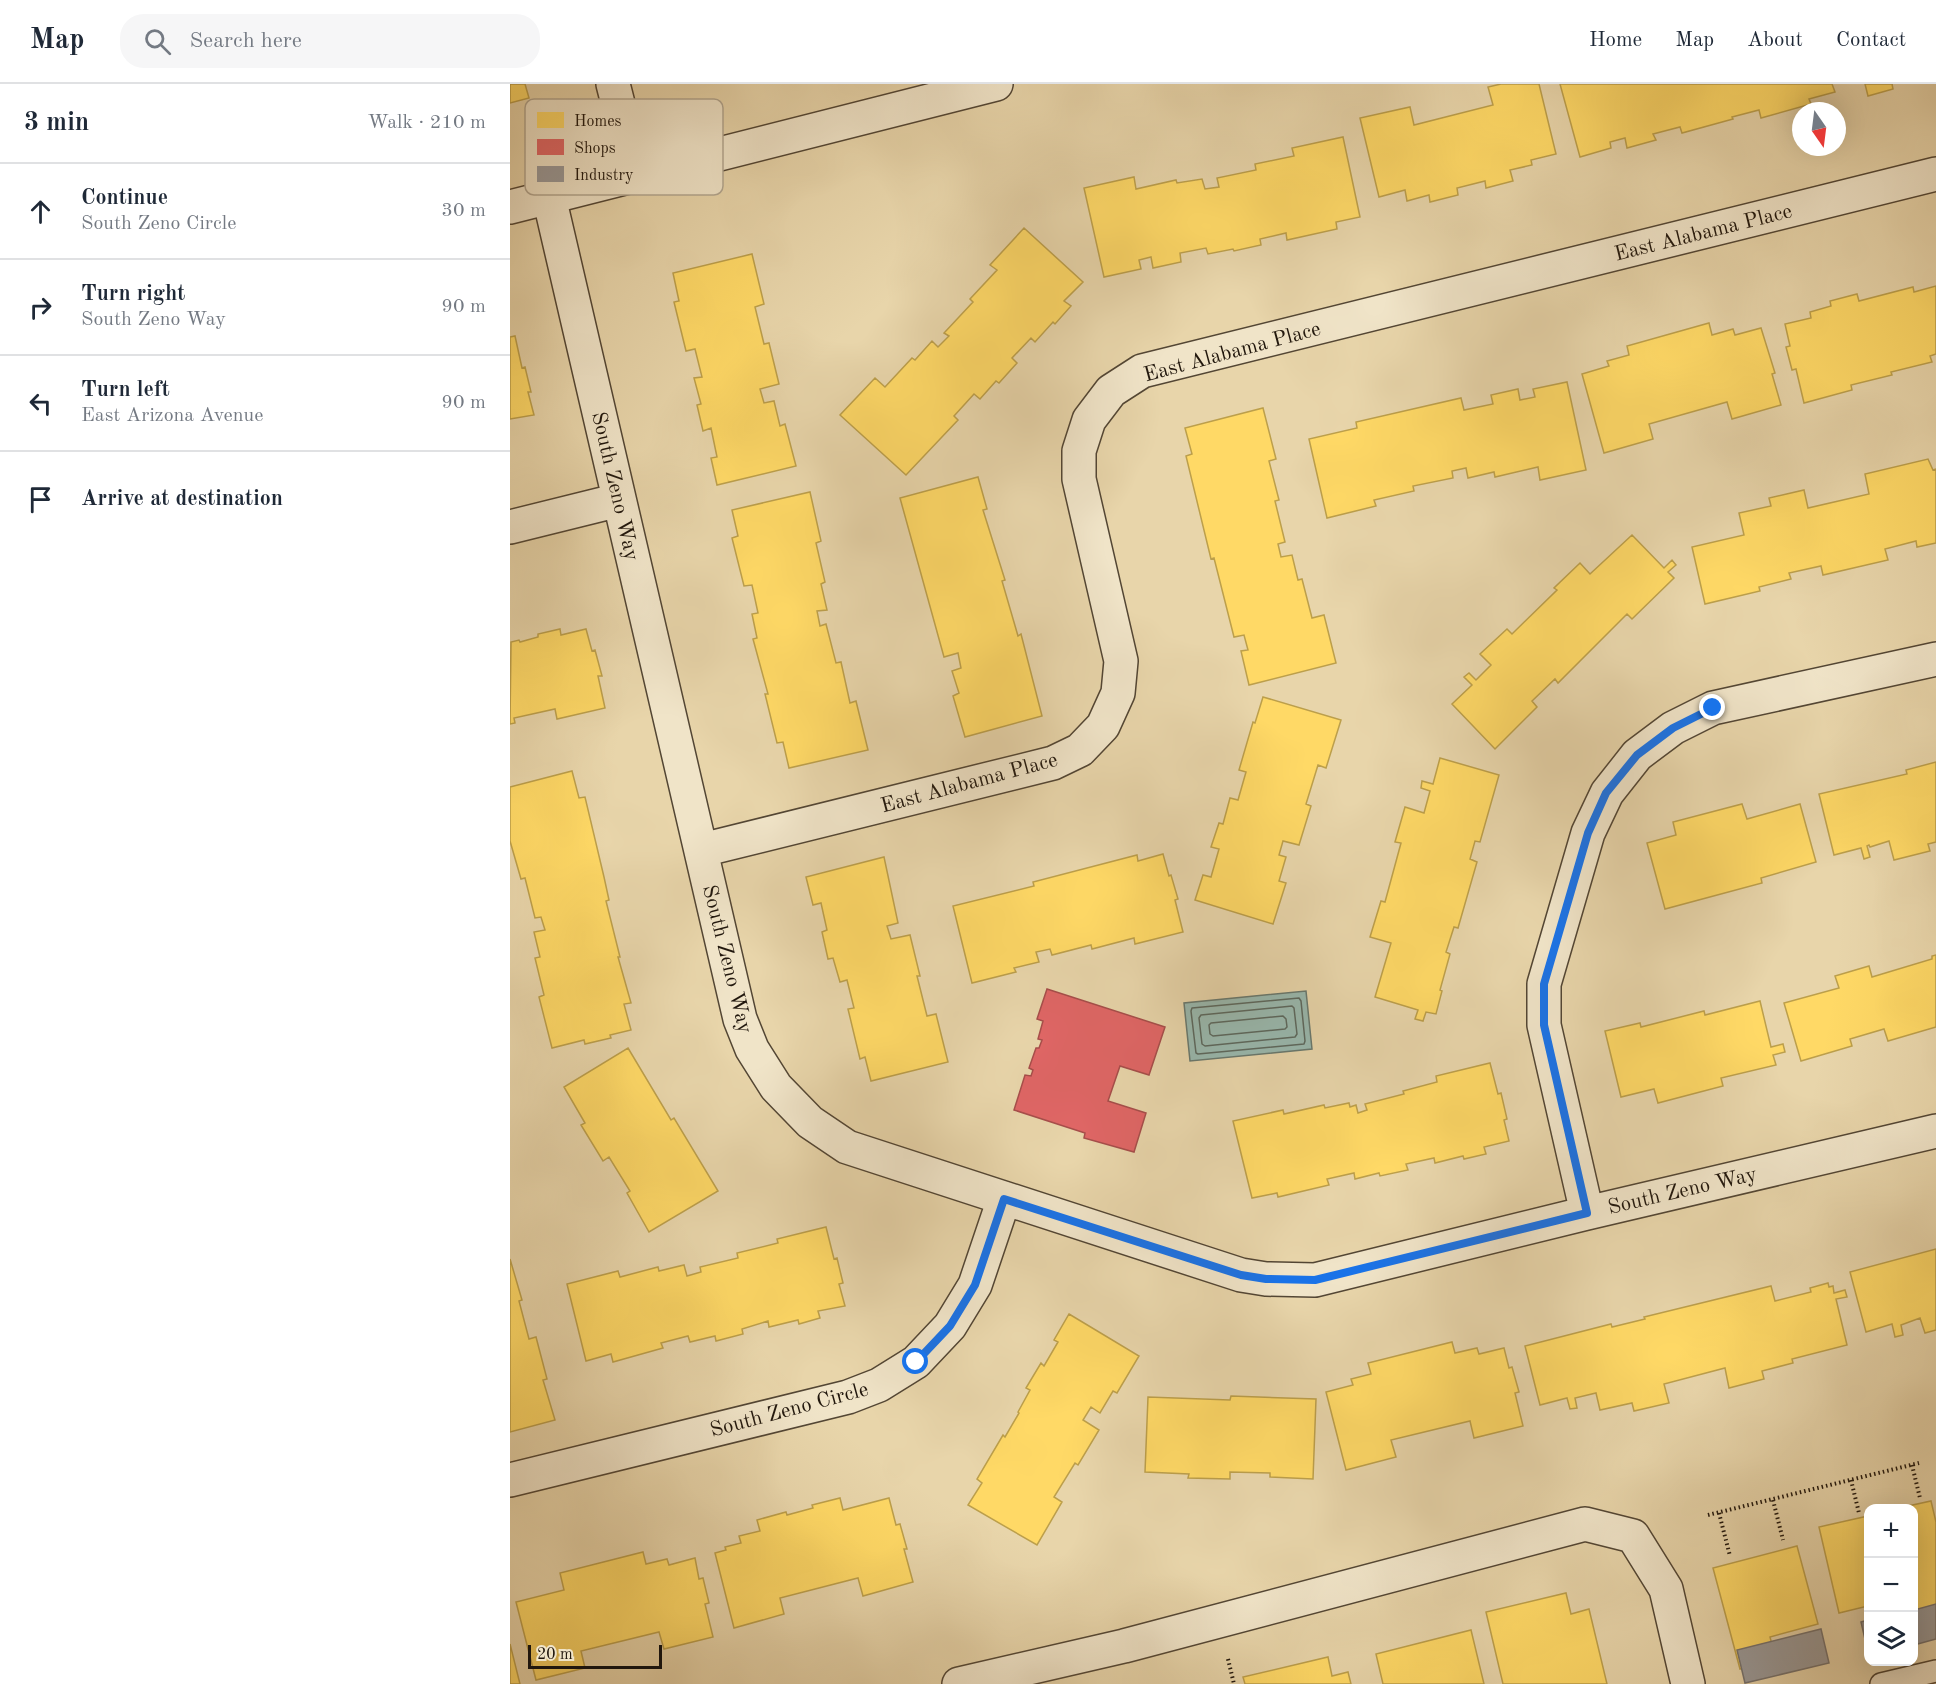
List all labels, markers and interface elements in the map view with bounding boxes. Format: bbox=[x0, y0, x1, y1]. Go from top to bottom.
search box bbox=[120, 14, 540, 68]
icon: search bbox=[141, 25, 174, 58]
text: Map bbox=[30, 27, 84, 55]
text: Search here bbox=[189, 30, 302, 52]
text: Home bbox=[1589, 30, 1642, 51]
text: Map bbox=[1675, 30, 1714, 51]
text: About bbox=[1747, 30, 1803, 51]
text: Contact bbox=[1836, 30, 1906, 51]
legend bbox=[525, 99, 723, 195]
north arrow bbox=[1792, 102, 1846, 156]
text: 3 min bbox=[24, 110, 89, 136]
text: Walk · 210 m bbox=[367, 113, 486, 133]
text: Homes bbox=[574, 114, 622, 130]
text: Shops bbox=[574, 141, 616, 157]
text: Industry bbox=[574, 168, 634, 184]
text: Continue bbox=[81, 187, 168, 209]
icon: ahead bbox=[24, 195, 57, 228]
text: 30 m bbox=[441, 201, 486, 221]
street label: East Alabama Place bbox=[1612, 201, 1794, 266]
text: South Zeno Circle bbox=[81, 214, 236, 234]
text: Turn right bbox=[81, 283, 185, 305]
icon: right bbox=[24, 291, 57, 324]
text: 90 m bbox=[441, 297, 486, 317]
text: South Zeno Way bbox=[81, 310, 226, 330]
street label: East Alabama Place bbox=[1142, 319, 1323, 386]
text: Turn left bbox=[81, 379, 170, 401]
icon: left bbox=[24, 387, 57, 420]
text: 90 m bbox=[441, 393, 486, 413]
text: East Arizona Avenue bbox=[81, 406, 263, 426]
street label: South Zeno Way bbox=[587, 410, 642, 563]
icon: arrive bbox=[24, 483, 57, 516]
text: Arrive at destination bbox=[81, 488, 283, 510]
route end bbox=[1699, 694, 1725, 720]
street label: East Alabama Place bbox=[879, 750, 1060, 817]
street label: South Zeno Way bbox=[698, 883, 755, 1036]
street label: South Zeno Way bbox=[1606, 1164, 1759, 1219]
route start bbox=[902, 1348, 928, 1374]
street label: South Zeno Circle bbox=[708, 1379, 871, 1442]
map controls bbox=[1864, 1504, 1918, 1666]
button: + bbox=[1864, 1504, 1918, 1558]
button: − bbox=[1864, 1558, 1918, 1612]
button: layers bbox=[1864, 1612, 1918, 1666]
scale bar bbox=[528, 1642, 662, 1670]
text: 20 m bbox=[537, 1647, 573, 1663]

